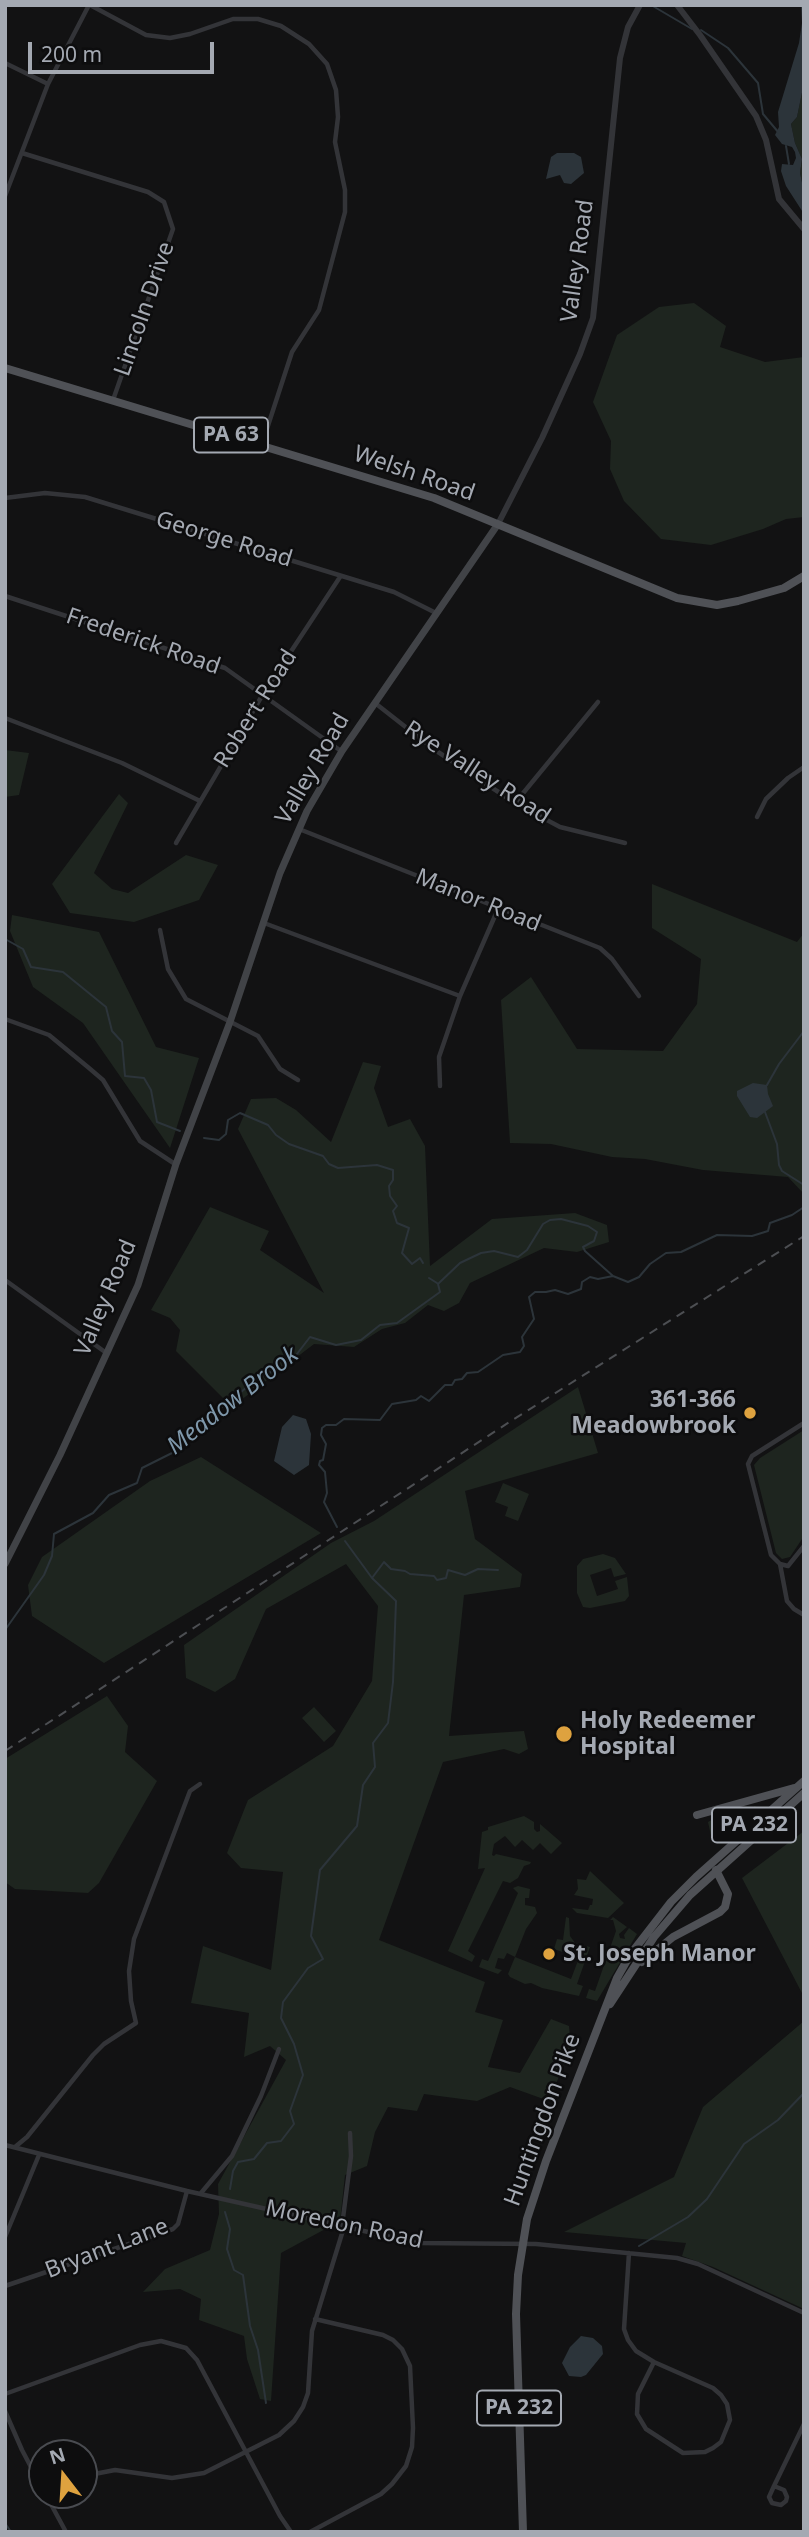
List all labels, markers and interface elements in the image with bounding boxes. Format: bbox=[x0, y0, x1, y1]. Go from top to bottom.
scale bar bbox=[32, 28, 217, 72]
text: 200 m bbox=[41, 40, 102, 68]
street label: Valley Road bbox=[556, 198, 600, 324]
street label: Lincoln Drive bbox=[109, 238, 181, 380]
road number: PA 63 bbox=[194, 418, 268, 452]
street label: Welsh Road bbox=[350, 440, 478, 508]
street label: George Road bbox=[152, 506, 296, 574]
street label: Frederick Road bbox=[62, 603, 224, 681]
street label: Robert Road bbox=[209, 645, 303, 773]
street label: Valley Road bbox=[270, 709, 356, 829]
street label: Rye Valley Road bbox=[399, 716, 555, 830]
street label: Manor Road bbox=[411, 863, 545, 939]
street label: Valley Road bbox=[69, 1236, 143, 1360]
water label: Meadow Brook bbox=[162, 1341, 304, 1461]
place label: 361-366 Meadowbrook bbox=[571, 1386, 736, 1440]
marker: 361-366 Meadowbrook bbox=[742, 1405, 758, 1421]
place label: Holy Redeemer Hospital bbox=[580, 1707, 755, 1761]
marker: Holy Redeemer Hospital bbox=[554, 1724, 574, 1744]
road number: PA 232 bbox=[712, 1808, 796, 1842]
place label: St. Joseph Manor bbox=[563, 1940, 756, 1968]
marker: St. Joseph Manor bbox=[541, 1946, 557, 1962]
street label: Huntingdon Pike bbox=[499, 2030, 587, 2210]
street label: Moredon Road bbox=[263, 2195, 425, 2255]
street label: Bryant Lane bbox=[42, 2213, 172, 2285]
road number: PA 232 bbox=[477, 2390, 561, 2426]
north arrow bbox=[28, 2439, 98, 2509]
text: N bbox=[46, 2441, 69, 2471]

